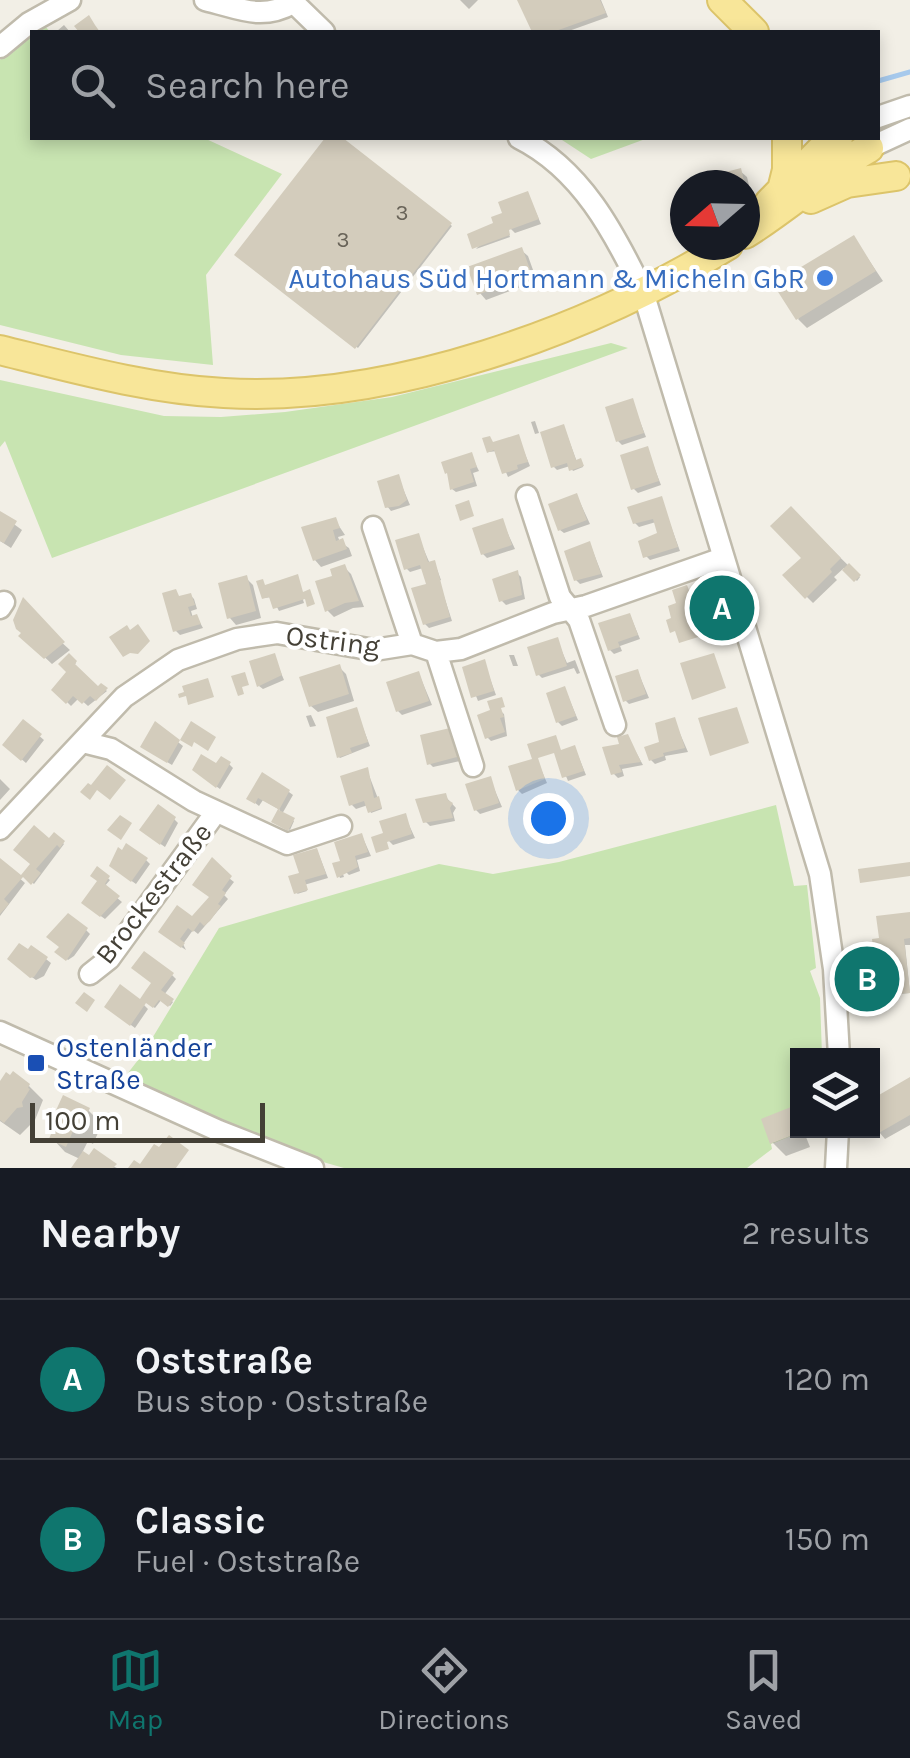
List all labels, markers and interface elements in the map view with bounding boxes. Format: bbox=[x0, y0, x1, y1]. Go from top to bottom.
search box bbox=[30, 30, 880, 140]
icon: search bbox=[65, 58, 120, 113]
text: Search here bbox=[145, 63, 349, 108]
north arrow bbox=[670, 170, 760, 260]
house number: 3 bbox=[396, 200, 409, 226]
house number: 3 bbox=[337, 227, 350, 253]
place label: Autohaus Süd Hortmann & Micheln GbR bbox=[288, 262, 805, 295]
marker: Autohaus Süd Hortmann & Micheln GbR bbox=[814, 267, 836, 289]
pin: A bbox=[690, 570, 754, 646]
street label: Ostring bbox=[284, 618, 382, 663]
your location bbox=[523, 793, 574, 844]
street label: Brockestraße bbox=[88, 816, 219, 970]
pin: B bbox=[834, 942, 900, 1016]
place label: Ostenländer Straße bbox=[56, 1031, 213, 1096]
map controls bbox=[790, 1048, 880, 1138]
button: layers bbox=[790, 1048, 880, 1138]
marker: Ostenländer Straße bbox=[25, 1052, 47, 1074]
scale bar bbox=[30, 1098, 265, 1142]
text: 100 m bbox=[45, 1104, 120, 1137]
text: Nearby bbox=[40, 1208, 180, 1258]
text: 2 results bbox=[742, 1215, 870, 1252]
text: Oststraße bbox=[135, 1338, 313, 1383]
text: A bbox=[62, 1361, 83, 1398]
text: 120 m bbox=[784, 1361, 870, 1398]
text: Bus stop · Oststraße bbox=[135, 1383, 428, 1420]
text: Classic bbox=[135, 1498, 266, 1543]
text: B bbox=[62, 1521, 83, 1558]
text: 150 m bbox=[785, 1521, 870, 1558]
text: Fuel · Oststraße bbox=[135, 1543, 360, 1580]
tab: Map bbox=[108, 1643, 163, 1736]
tab: Directions bbox=[378, 1643, 510, 1736]
tab: Saved bbox=[725, 1643, 802, 1736]

